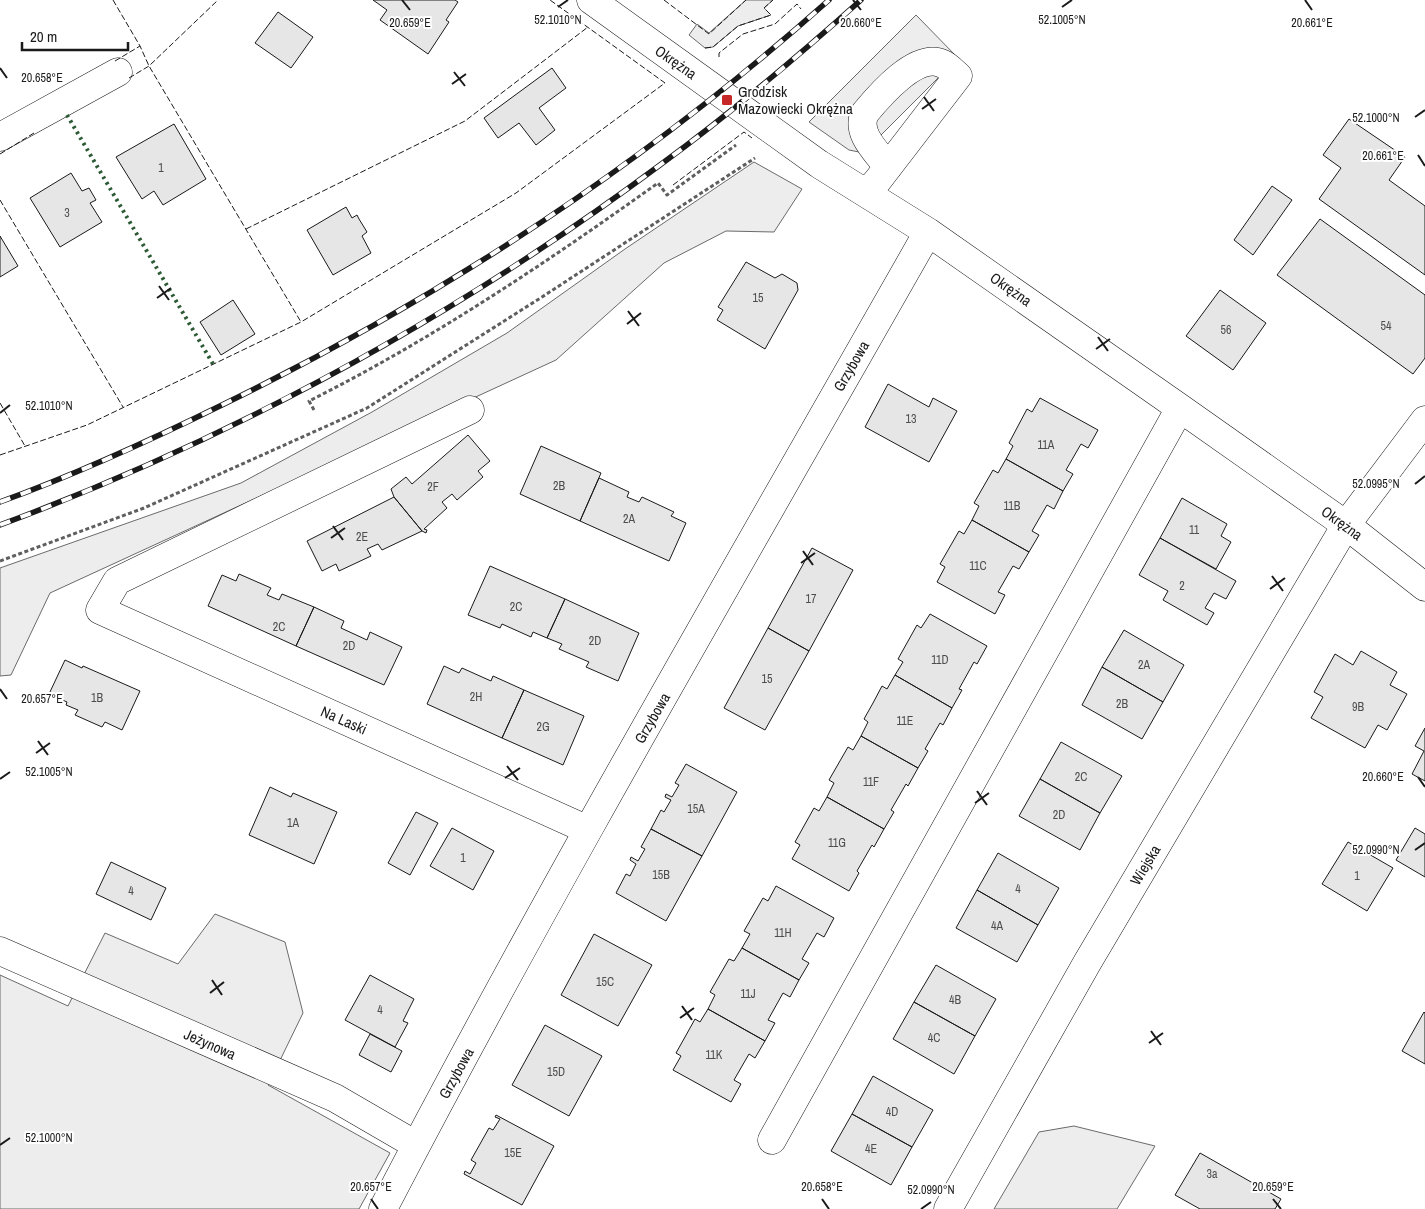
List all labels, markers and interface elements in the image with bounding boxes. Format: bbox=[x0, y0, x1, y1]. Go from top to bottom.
text: 52.1010°N bbox=[534, 12, 582, 28]
text: 52.1005°N bbox=[1038, 12, 1086, 28]
text: 20.659°E bbox=[389, 15, 431, 31]
text: 20.660°E bbox=[840, 15, 882, 31]
text: 20.661°E bbox=[1291, 15, 1333, 31]
scale bar bbox=[22, 20, 129, 52]
text: 20 m bbox=[30, 26, 57, 47]
street label: Okrężna bbox=[651, 40, 701, 84]
text: 20.658°E bbox=[21, 70, 63, 86]
place label: Grodzisk Mazowiecki Okrężna bbox=[738, 81, 853, 119]
marker: Grodzisk Mazowiecki Okrężna bbox=[720, 93, 734, 107]
text: 52.1000°N bbox=[1352, 110, 1400, 126]
text: 20.661°E bbox=[1362, 148, 1404, 164]
house number: 1 bbox=[158, 160, 164, 176]
house number: 3 bbox=[64, 205, 70, 221]
street label: Okrężna bbox=[986, 267, 1036, 311]
house number: 15 bbox=[753, 290, 764, 306]
house number: 54 bbox=[1381, 318, 1392, 334]
house number: 56 bbox=[1221, 322, 1231, 338]
street label: Grzybowa bbox=[828, 337, 874, 395]
text: 52.1010°N bbox=[25, 398, 73, 414]
house number: 13 bbox=[906, 411, 916, 427]
house number: 11A bbox=[1038, 437, 1055, 453]
text: 52.0995°N bbox=[1352, 476, 1400, 492]
house number: 2B bbox=[553, 478, 565, 494]
house number: 2F bbox=[427, 479, 439, 495]
house number: 11B bbox=[1004, 498, 1021, 514]
street label: Okrężna bbox=[1317, 501, 1367, 545]
house number: 2A bbox=[623, 511, 635, 527]
house number: 11 bbox=[1189, 522, 1200, 538]
house number: 2E bbox=[356, 529, 368, 545]
house number: 11C bbox=[969, 558, 987, 574]
house number: 2 bbox=[1179, 578, 1185, 594]
house number: 17 bbox=[806, 591, 817, 607]
house number: 2C bbox=[510, 599, 522, 615]
house number: 2C bbox=[273, 619, 285, 635]
house number: 2D bbox=[589, 633, 601, 649]
house number: 2D bbox=[343, 638, 355, 654]
house number: 11D bbox=[931, 652, 949, 668]
house number: 2A bbox=[1138, 657, 1150, 673]
house number: 15 bbox=[762, 671, 773, 687]
house number: 2H bbox=[470, 689, 482, 705]
street label: Grzybowa bbox=[629, 689, 675, 747]
house number: 1B bbox=[91, 690, 103, 706]
text: 20.657°E bbox=[21, 691, 63, 707]
house number: 2B bbox=[1116, 696, 1128, 712]
house number: 9B bbox=[1352, 699, 1364, 715]
street label: Na Laski bbox=[318, 701, 370, 739]
house number: 11E bbox=[897, 713, 913, 729]
house number: 2G bbox=[536, 719, 550, 735]
text: 52.1005°N bbox=[25, 764, 73, 780]
house number: 2C bbox=[1075, 769, 1087, 785]
text: 20.660°E bbox=[1362, 769, 1404, 785]
house number: 11F bbox=[863, 774, 879, 790]
house number: 15A bbox=[687, 801, 705, 817]
house number: 2D bbox=[1053, 807, 1065, 823]
house number: 1A bbox=[287, 815, 299, 831]
house number: 11G bbox=[828, 835, 846, 851]
street label: Wiejska bbox=[1125, 841, 1165, 889]
text: 52.0990°N bbox=[1352, 842, 1400, 858]
house number: 1 bbox=[460, 850, 466, 866]
house number: 15B bbox=[652, 867, 670, 883]
house number: 1 bbox=[1354, 868, 1360, 884]
house number: 4 bbox=[1015, 881, 1021, 897]
house number: 4 bbox=[128, 883, 134, 899]
house number: 4A bbox=[991, 918, 1003, 934]
house number: 11H bbox=[774, 925, 792, 941]
house number: 15C bbox=[596, 974, 614, 990]
house number: 11J bbox=[740, 986, 756, 1002]
house number: 4B bbox=[949, 992, 961, 1008]
house number: 4 bbox=[377, 1002, 383, 1018]
street label: Jeżynowa bbox=[181, 1023, 239, 1065]
house number: 4C bbox=[928, 1030, 940, 1046]
street label: Grzybowa bbox=[433, 1044, 479, 1102]
house number: 11K bbox=[706, 1047, 723, 1063]
house number: 15D bbox=[547, 1064, 565, 1080]
house number: 4D bbox=[886, 1104, 898, 1120]
text: 52.1000°N bbox=[25, 1130, 73, 1146]
house number: 4E bbox=[865, 1141, 877, 1157]
house number: 15E bbox=[504, 1145, 522, 1161]
house number: 3a bbox=[1207, 1166, 1218, 1182]
text: 20.657°E bbox=[350, 1179, 392, 1195]
text: 20.658°E bbox=[801, 1179, 843, 1195]
text: 20.659°E bbox=[1252, 1179, 1294, 1195]
text: 52.0990°N bbox=[907, 1182, 955, 1198]

